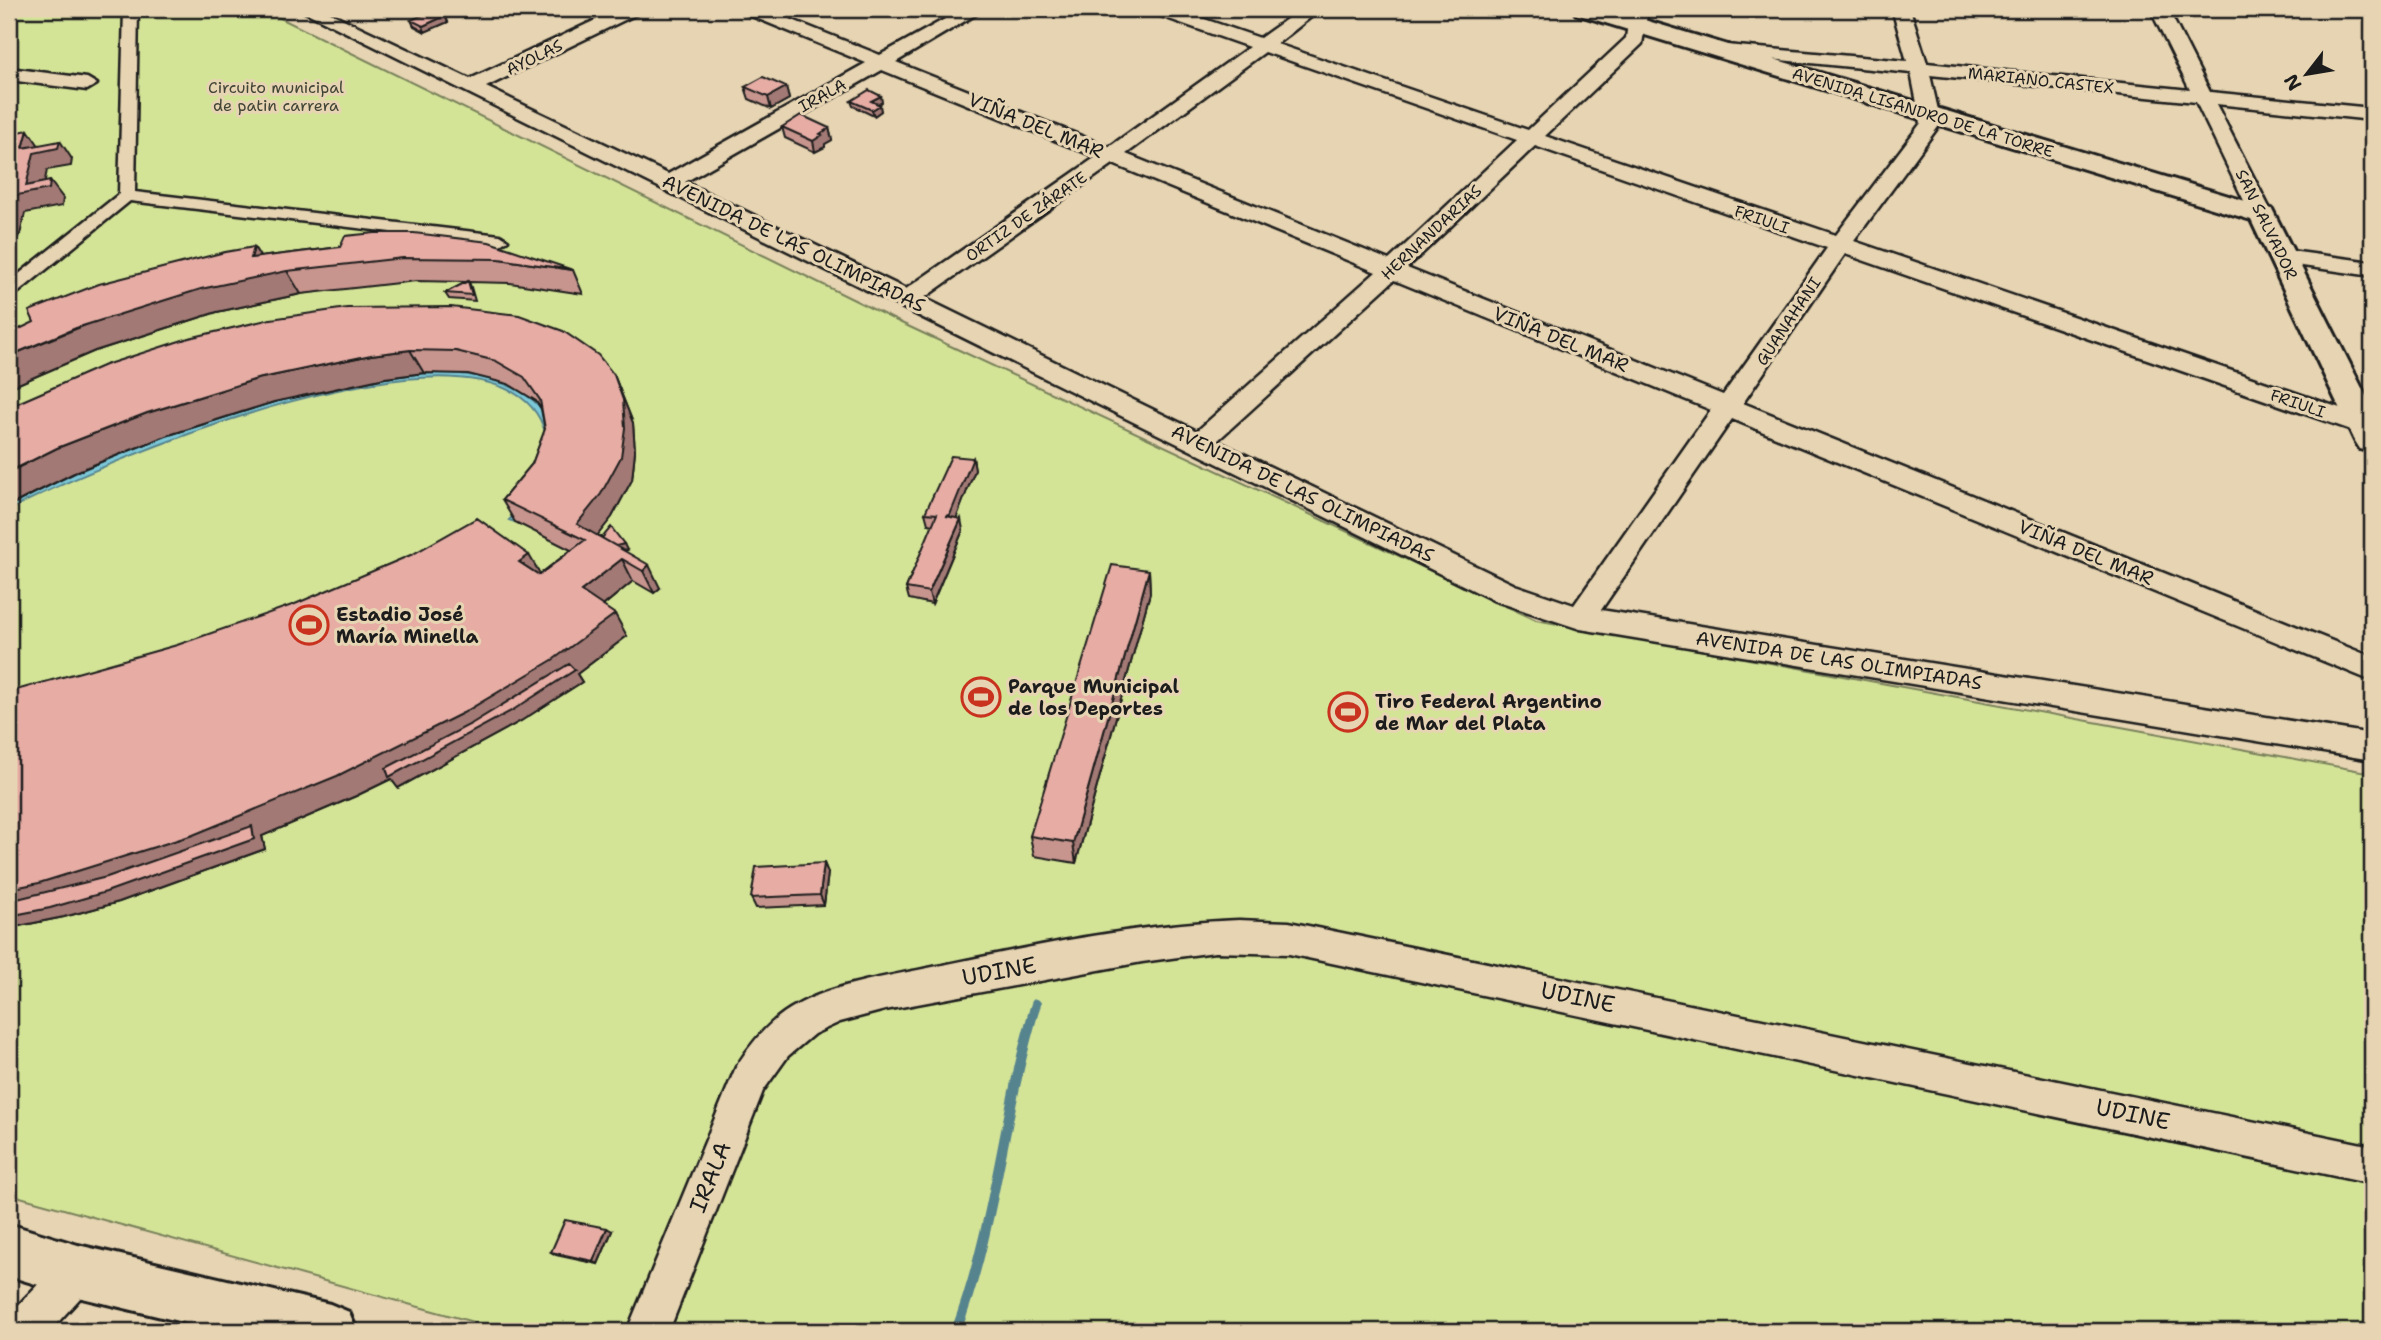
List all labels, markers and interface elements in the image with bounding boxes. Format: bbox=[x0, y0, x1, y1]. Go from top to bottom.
street label: AYOLAS bbox=[503, 35, 566, 80]
north arrow bbox=[2272, 38, 2342, 108]
street label: MARIANO CASTEX bbox=[1967, 62, 2115, 99]
street label: AVENIDA LISANDRO DE LA TORRE bbox=[1790, 63, 2056, 162]
text: N bbox=[2278, 70, 2307, 95]
street label: IRALA bbox=[795, 74, 850, 117]
park label: Circuito municipal de patin carrera bbox=[208, 77, 344, 116]
street label: VIÑA DEL MAR bbox=[964, 86, 1108, 164]
street label: SAN SALVADOR bbox=[2231, 166, 2302, 283]
street label: ORTIZ DE ZÁRATE bbox=[961, 167, 1091, 266]
street label: AVENIDA DE LAS OLIMPIADAS bbox=[658, 169, 929, 318]
street label: HERNANDARIAS bbox=[1376, 180, 1486, 285]
street label: FRIULI bbox=[1732, 200, 1792, 239]
street label: GUANAHANI bbox=[1751, 273, 1826, 369]
street label: VIÑA DEL MAR bbox=[1489, 300, 1633, 378]
street label: FRIULI bbox=[2268, 384, 2328, 423]
street label: AVENIDA DE LAS OLIMPIADAS bbox=[1167, 419, 1438, 568]
street label: VIÑA DEL MAR bbox=[2014, 513, 2158, 591]
place label: Estadio José María Minella bbox=[336, 602, 478, 649]
sports icon: Estadio José María Minella bbox=[288, 604, 330, 646]
street label: AVENIDA DE LAS OLIMPIADAS bbox=[1694, 626, 1984, 695]
place label: Parque Municipal de los Deportes bbox=[1008, 674, 1179, 721]
sports icon: Parque Municipal de los Deportes bbox=[960, 676, 1002, 718]
place label: Tiro Federal Argentino de Mar del Plata bbox=[1375, 689, 1602, 736]
sports icon: Tiro Federal Argentino de Mar del Plata bbox=[1327, 691, 1369, 733]
street label: UDINE bbox=[959, 950, 1039, 992]
street label: UDINE bbox=[1538, 975, 1618, 1019]
street label: UDINE bbox=[2093, 1092, 2173, 1136]
street label: IRALA bbox=[682, 1137, 738, 1217]

